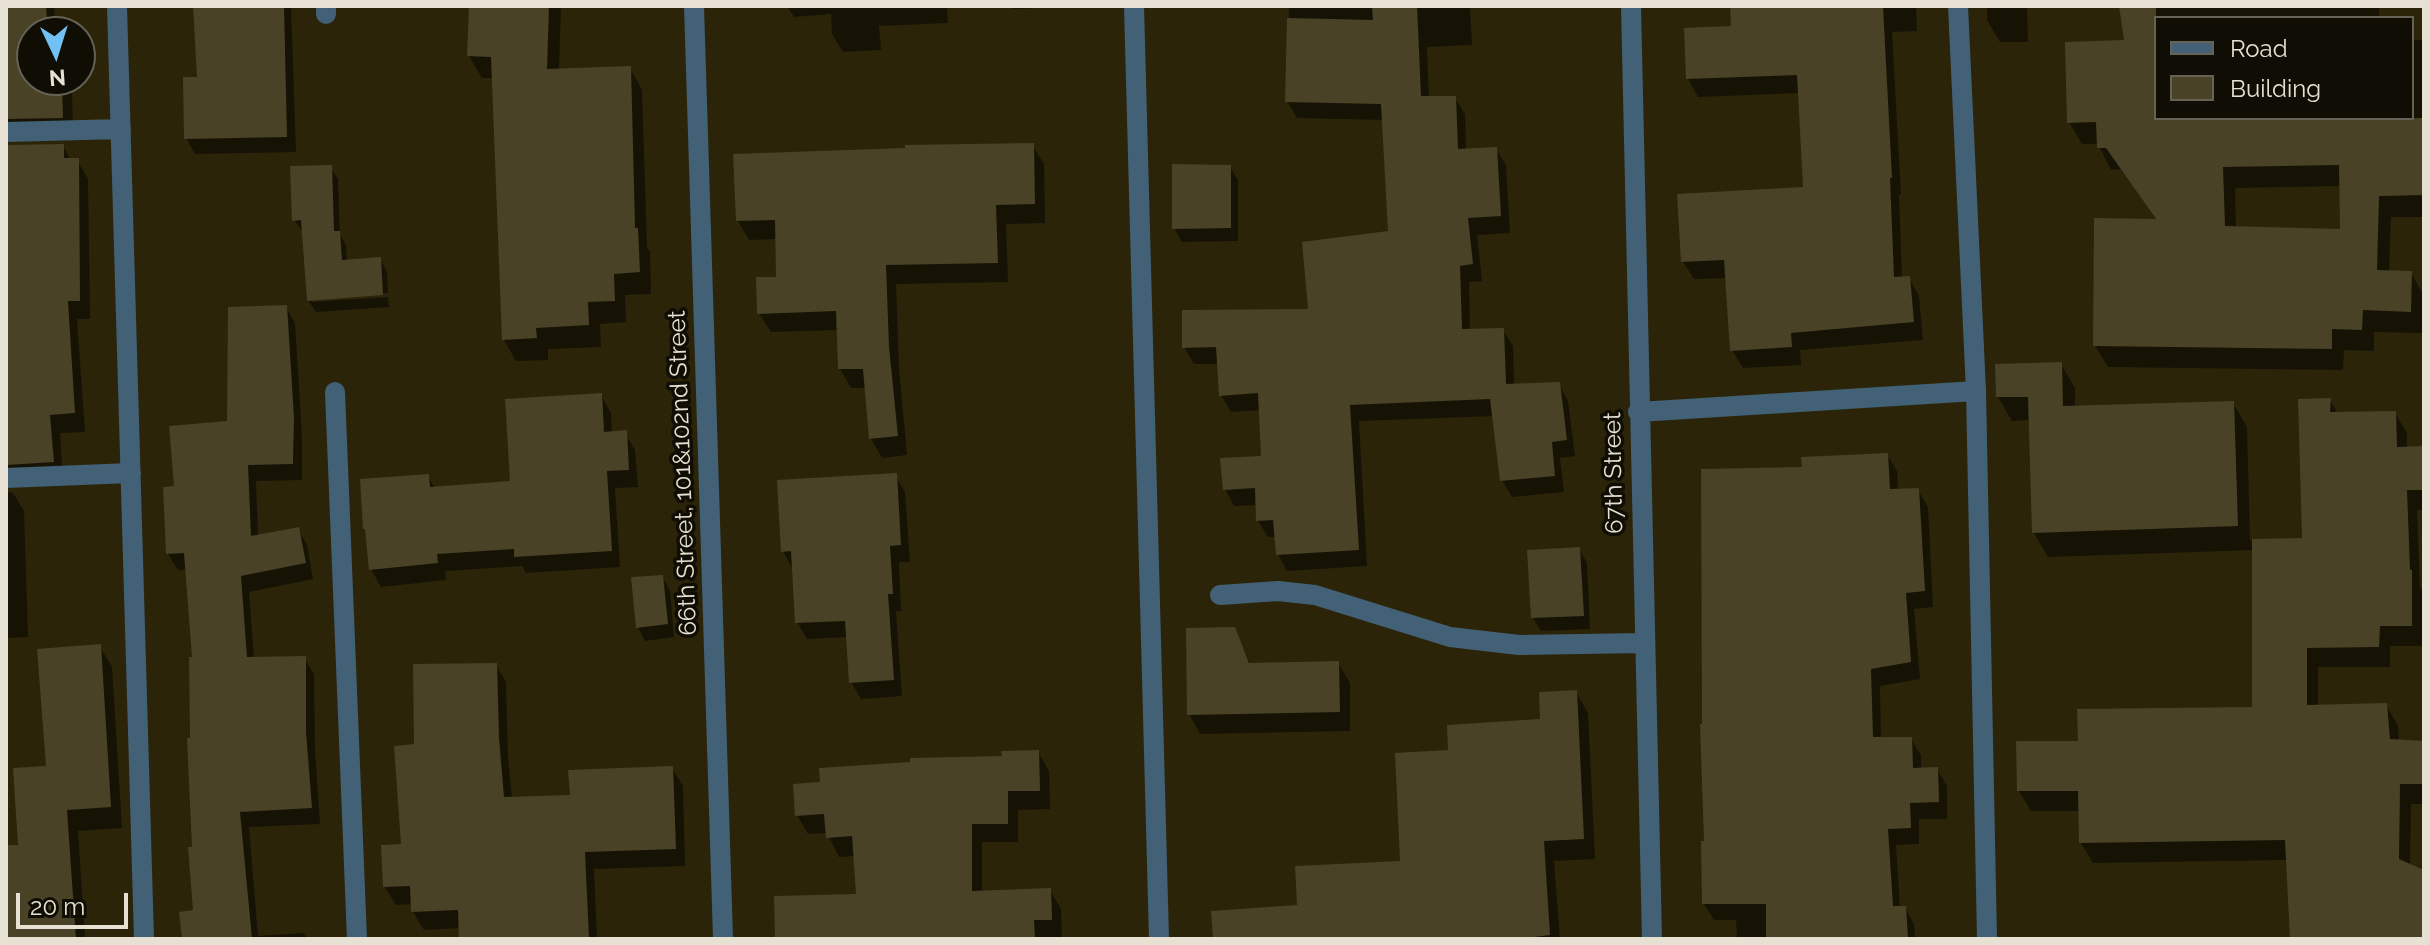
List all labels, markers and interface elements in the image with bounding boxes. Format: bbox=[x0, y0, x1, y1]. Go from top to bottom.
north arrow bbox=[16, 16, 96, 96]
legend bbox=[2154, 16, 2414, 120]
text: Road bbox=[2230, 34, 2288, 63]
text: N bbox=[48, 64, 67, 92]
text: Building bbox=[2230, 74, 2321, 103]
street label: 66th Street, 101&102nd Street bbox=[663, 310, 703, 636]
street label: 67th Street bbox=[1599, 412, 1629, 534]
scale bar bbox=[20, 877, 132, 927]
text: 20 m bbox=[30, 892, 85, 921]

